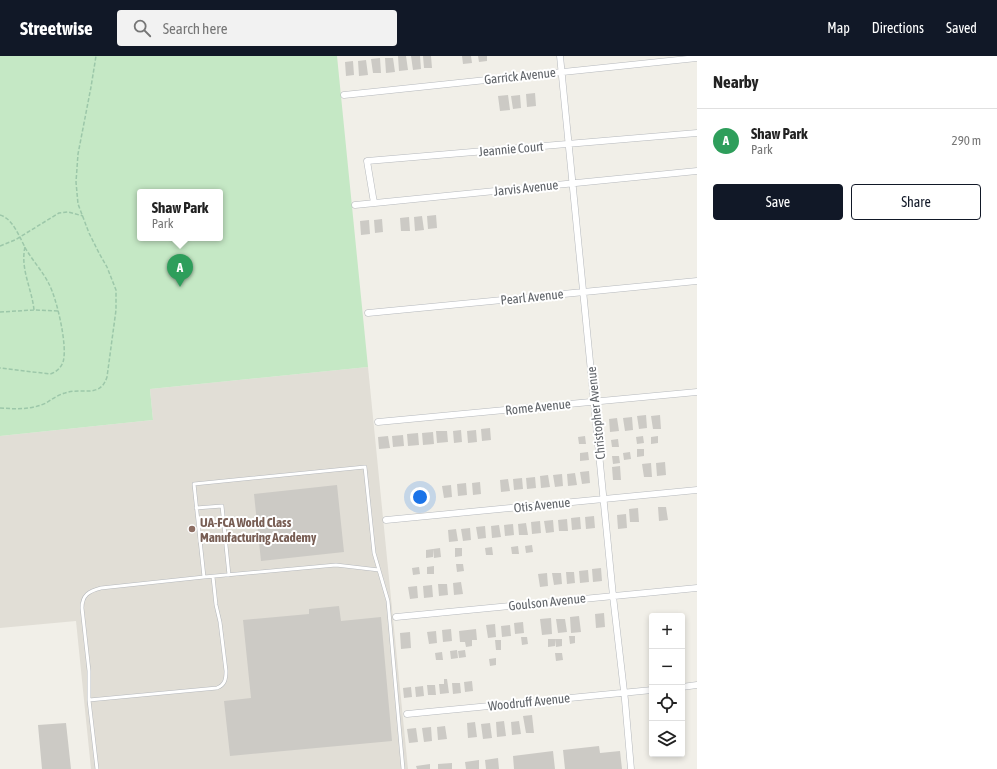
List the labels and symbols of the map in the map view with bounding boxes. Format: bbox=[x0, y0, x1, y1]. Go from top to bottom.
street label: Garrick Avenue bbox=[483, 65, 557, 87]
street label: Jeannie Court bbox=[478, 139, 544, 159]
street label: Jarvis Avenue bbox=[493, 177, 559, 199]
pin: A bbox=[167, 254, 193, 287]
street label: Pearl Avenue bbox=[500, 286, 564, 308]
street label: Christopher Avenue bbox=[584, 366, 608, 460]
street label: Rome Avenue bbox=[505, 396, 572, 418]
your location bbox=[410, 487, 430, 507]
street label: Otis Avenue bbox=[513, 495, 571, 515]
place label: UA-FCA World Class Manufacturing Academy bbox=[200, 515, 317, 545]
marker: UA-FCA World Class Manufacturing Academy bbox=[187, 524, 197, 534]
street label: Goulson Avenue bbox=[508, 590, 586, 614]
street label: Woodruff Avenue bbox=[487, 690, 571, 714]

